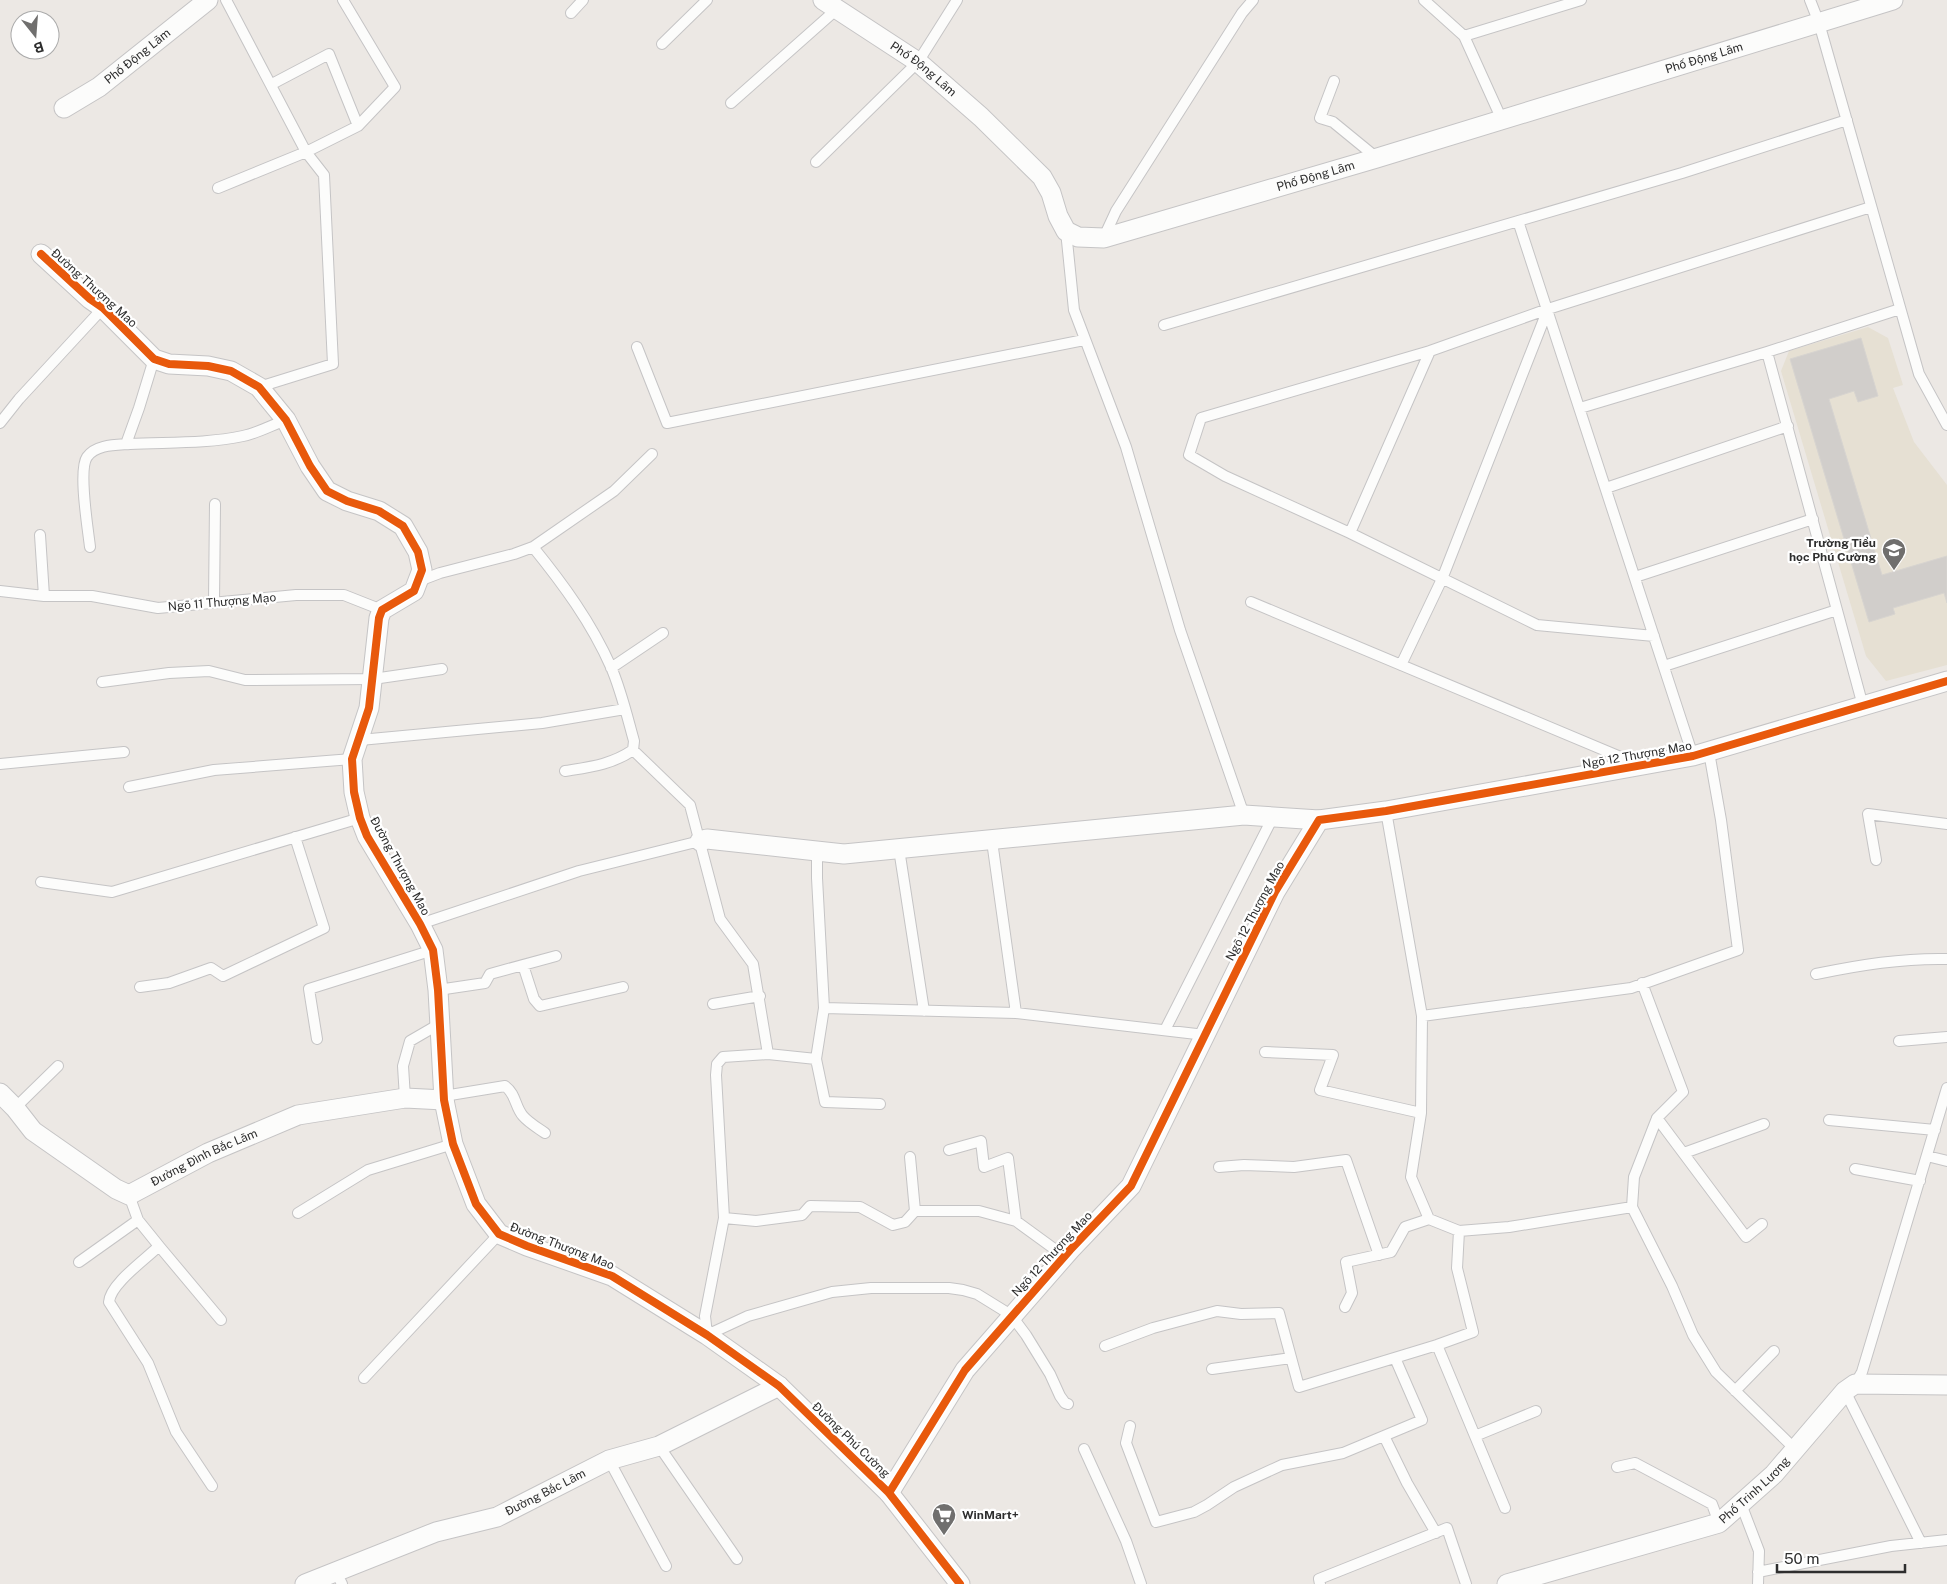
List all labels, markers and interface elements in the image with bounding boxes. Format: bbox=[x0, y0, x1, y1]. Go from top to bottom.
north arrow bbox=[10, 10, 60, 60]
street label: Phố Động Lãm bbox=[102, 26, 173, 87]
text: B bbox=[32, 38, 46, 56]
street label: Phố Động Lãm bbox=[888, 39, 959, 99]
street label: Phố Động Lãm bbox=[1663, 39, 1745, 76]
street label: Phố Động Lãm bbox=[1275, 158, 1356, 194]
street label: Đường Thượng Mao bbox=[48, 246, 140, 330]
place label: Trường Tiểu học Phú Cường bbox=[1789, 536, 1876, 564]
school or university icon: Trường Tiểu học Phú Cường bbox=[1881, 537, 1907, 571]
street label: Ngõ 11 Thượng Mạo bbox=[167, 590, 277, 614]
street label: Ngõ 12 Thượng Mao bbox=[1581, 738, 1693, 772]
street label: Đường Thượng Mao bbox=[367, 814, 433, 918]
street label: Ngõ 12 Thượng Mao bbox=[1223, 859, 1287, 963]
street label: Đường Đình Bắc Lãm bbox=[148, 1126, 259, 1189]
street label: Ngõ 12 Thượng Mao bbox=[1009, 1208, 1095, 1299]
street label: Đường Thượng Mao bbox=[508, 1220, 616, 1272]
street label: Đường Phú Cường bbox=[809, 1399, 893, 1481]
street label: Phố Trinh Lương bbox=[1716, 1454, 1793, 1527]
street label: Đường Bắc Lãm bbox=[503, 1466, 588, 1519]
supermarket icon: WinMart+ bbox=[931, 1502, 957, 1536]
place label: WinMart+ bbox=[962, 1508, 1019, 1522]
scale bar bbox=[1777, 1542, 1904, 1574]
text: 50 m bbox=[1784, 1550, 1819, 1567]

